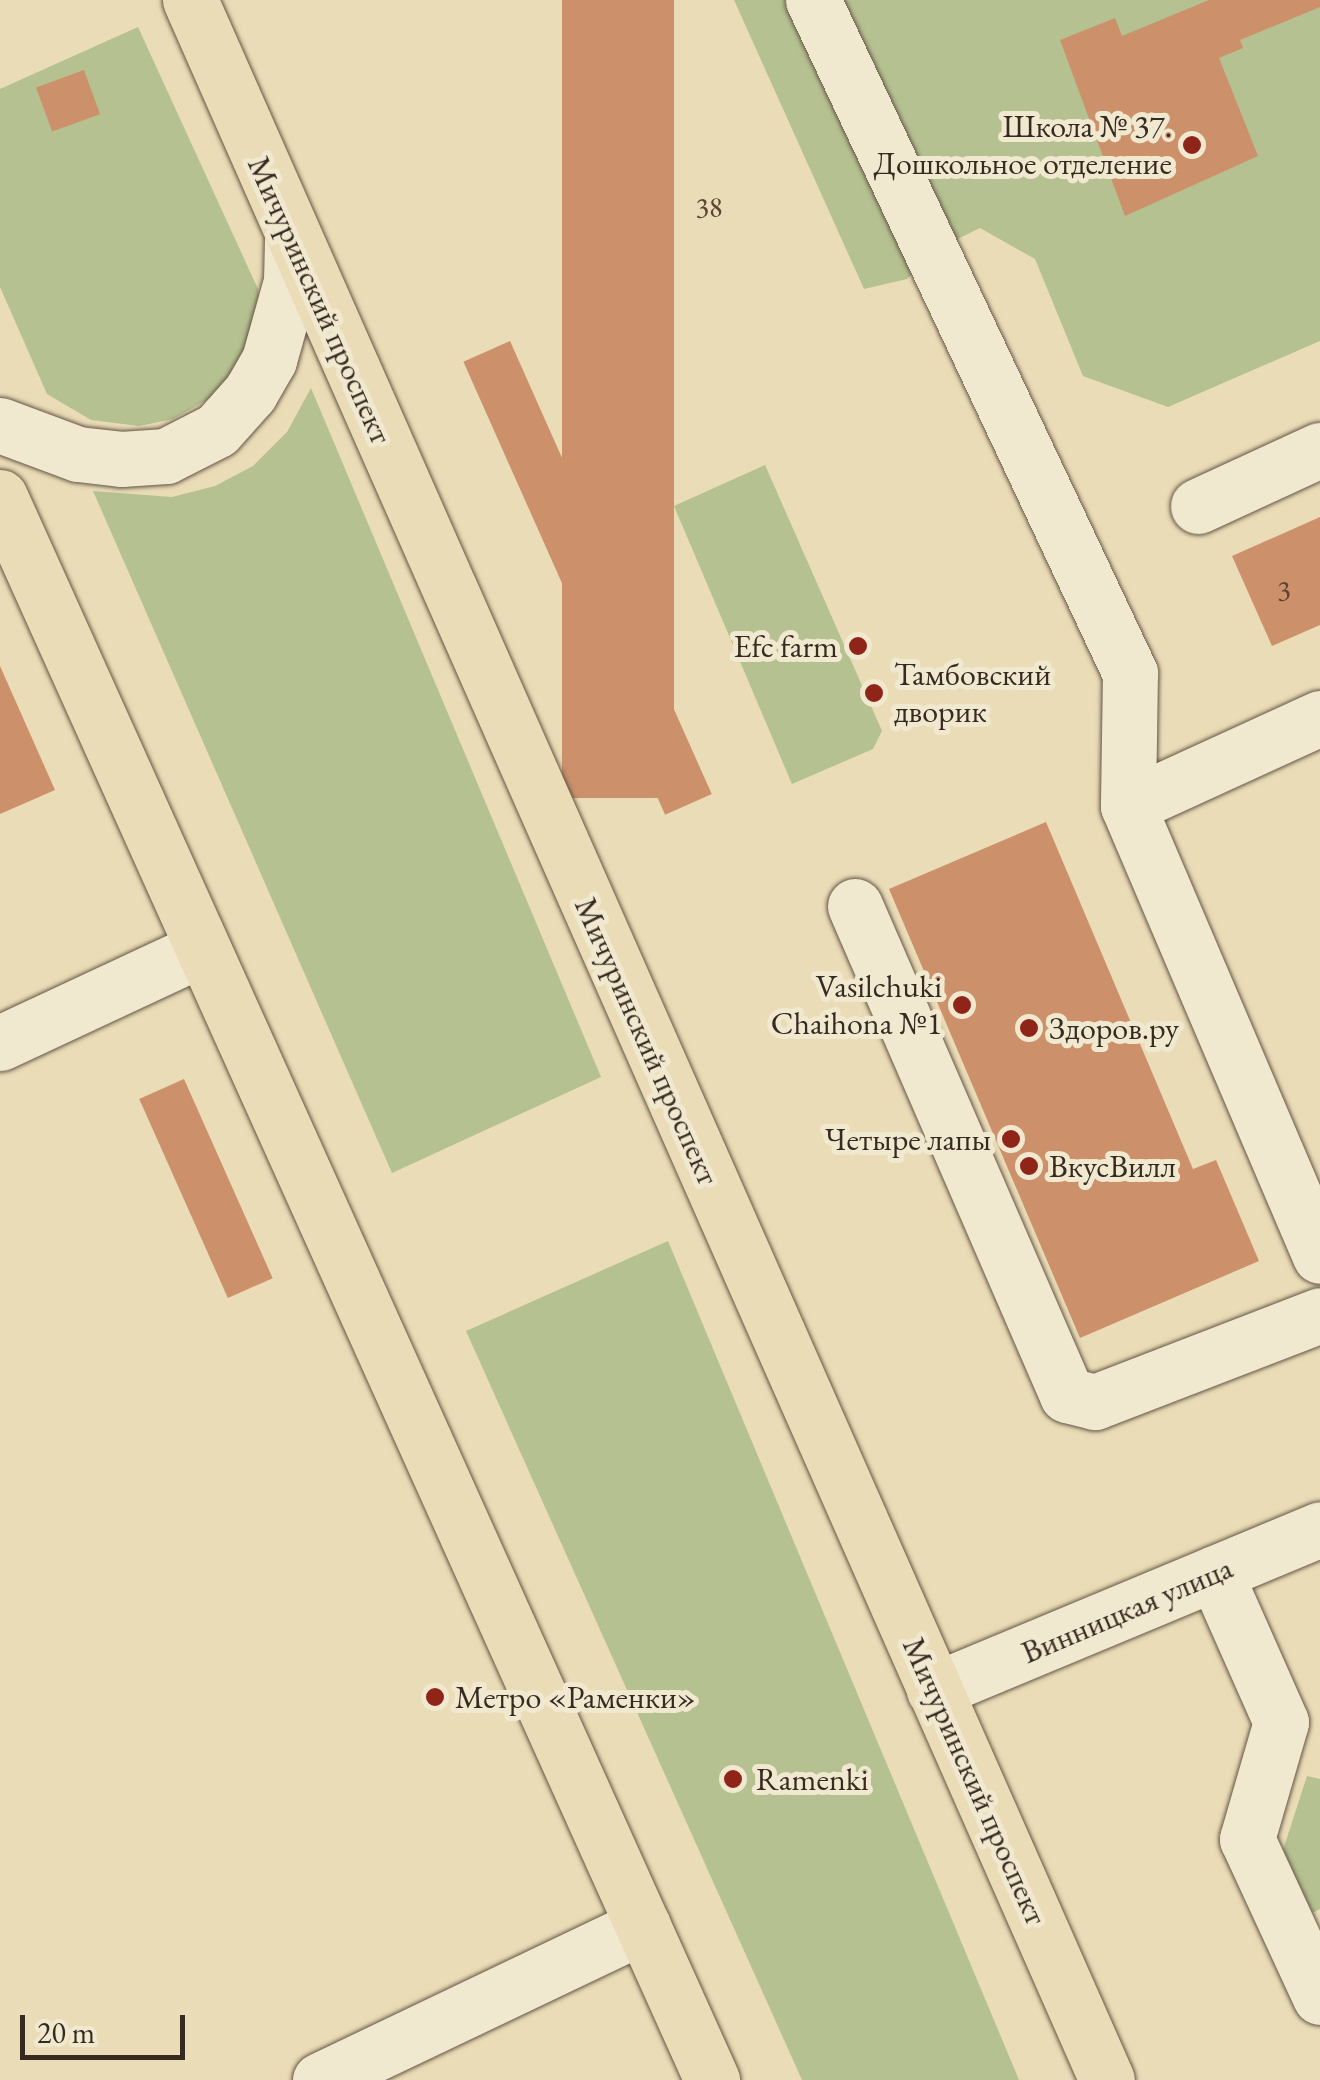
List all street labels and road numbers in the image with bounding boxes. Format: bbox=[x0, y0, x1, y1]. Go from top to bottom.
street label: Мичуринский проспект bbox=[239, 150, 401, 450]
street label: Мичуринский проспект bbox=[566, 891, 728, 1191]
street label: Винницкая улица bbox=[1016, 1548, 1238, 1672]
street label: Мичуринский проспект bbox=[894, 1631, 1056, 1931]

